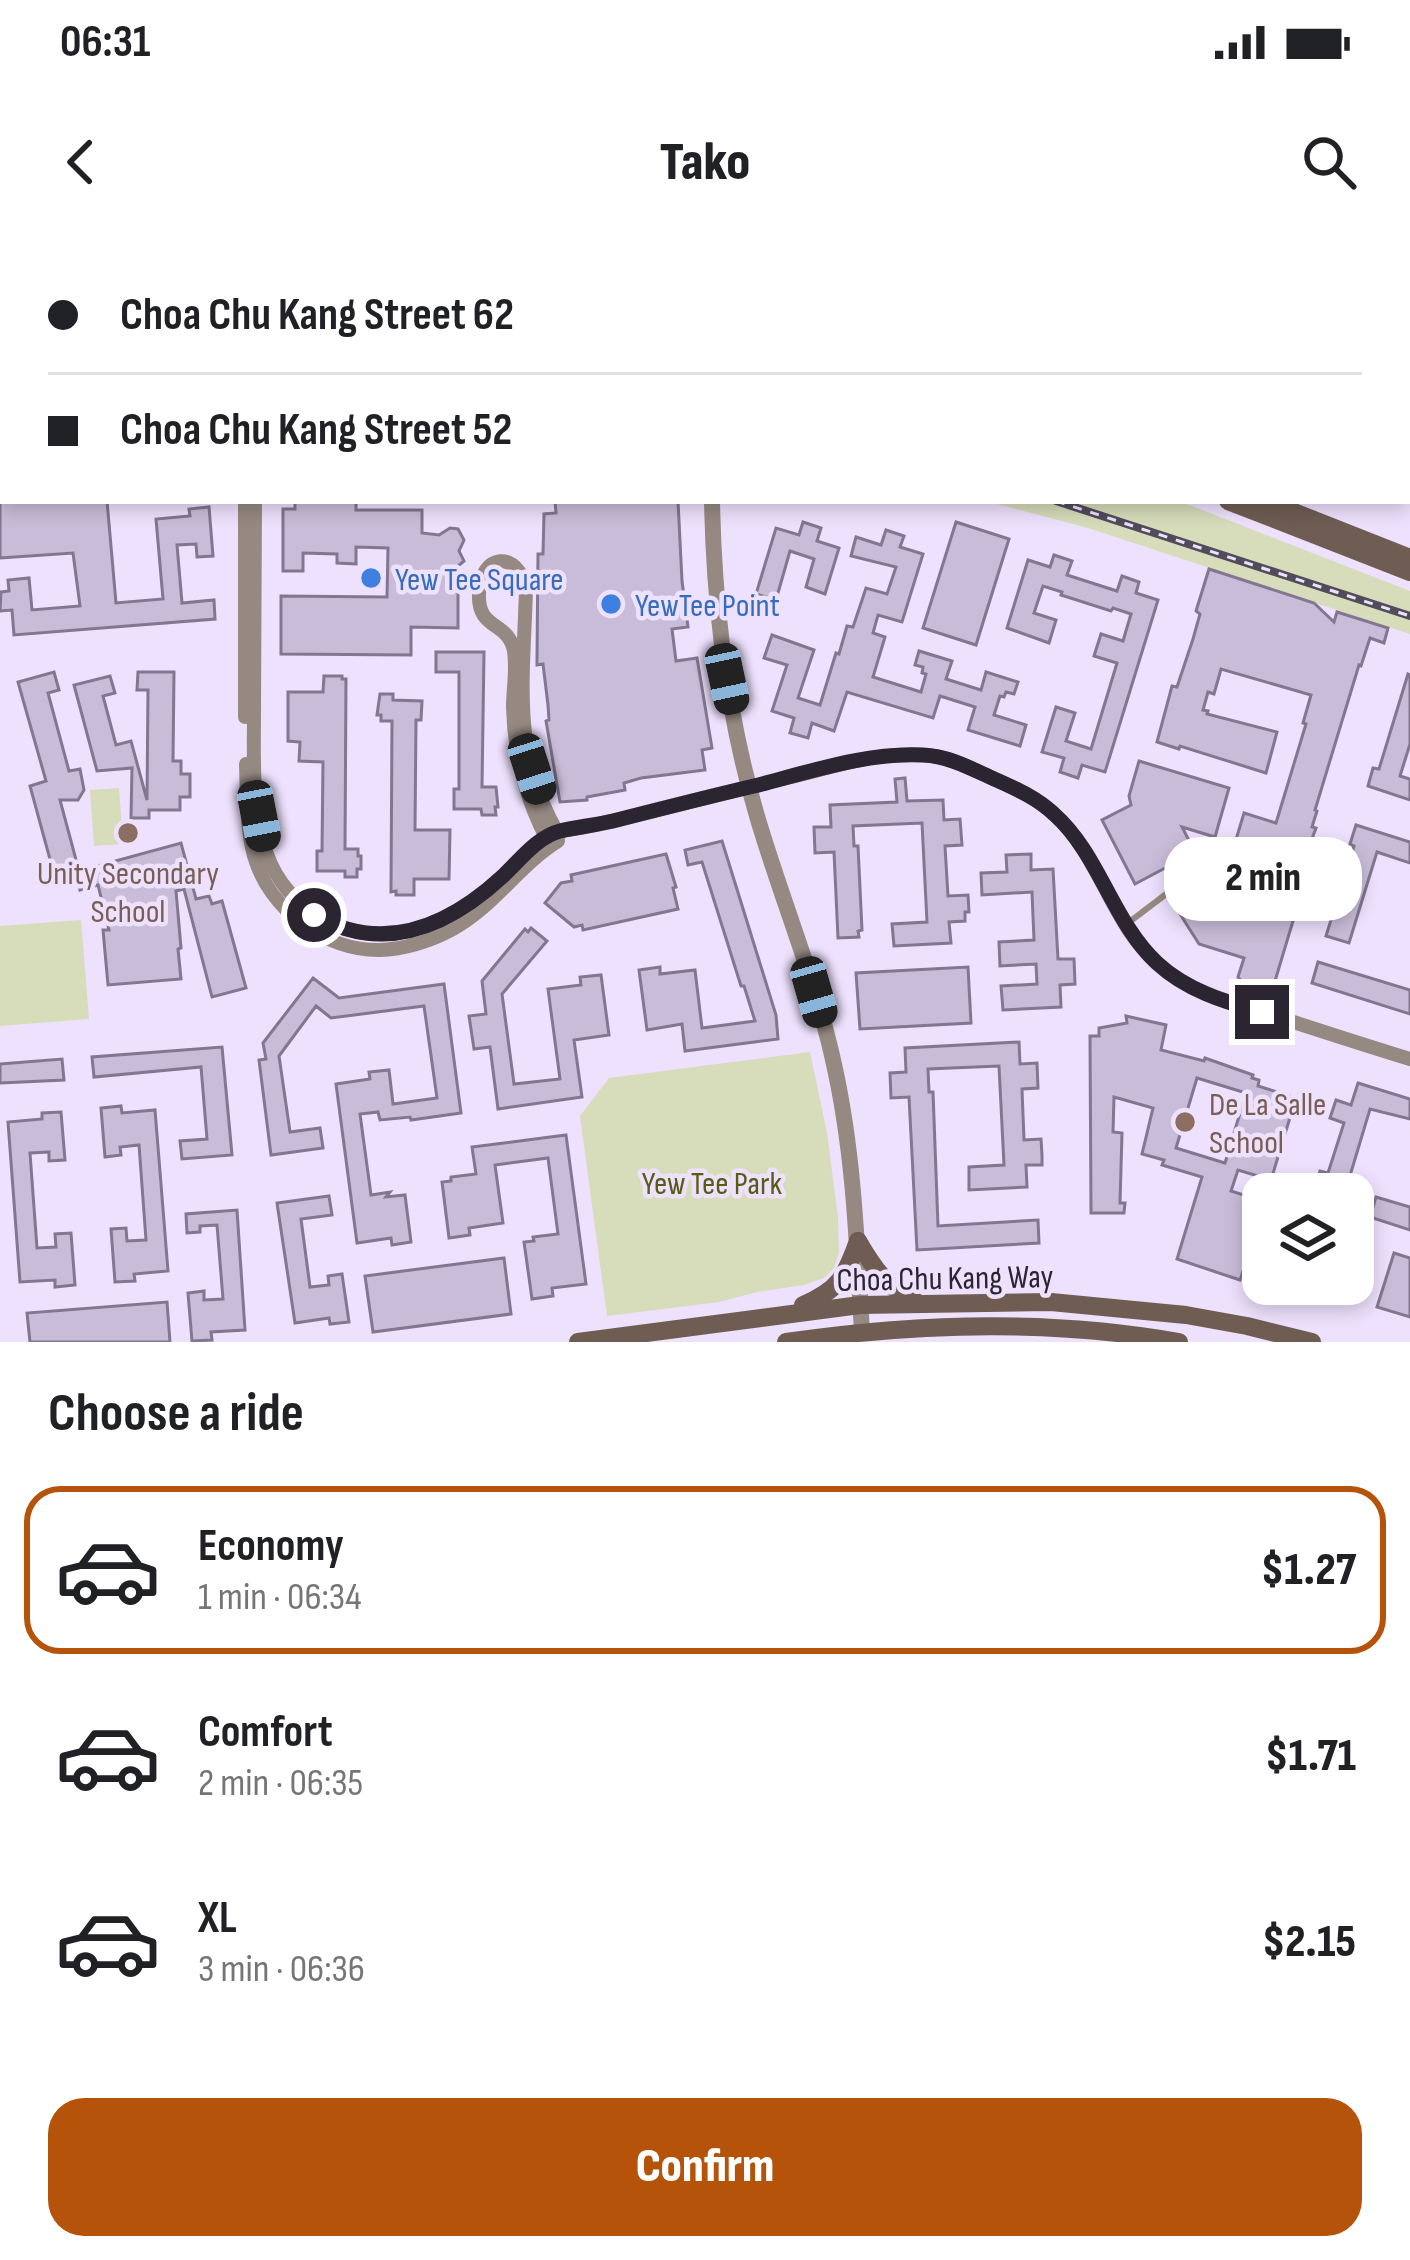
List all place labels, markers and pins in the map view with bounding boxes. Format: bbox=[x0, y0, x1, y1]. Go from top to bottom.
place label: Yew Tee Square bbox=[395, 560, 564, 600]
marker: Yew Tee Square bbox=[358, 565, 384, 591]
place label: YewTee Point bbox=[635, 586, 780, 626]
marker: YewTee Point bbox=[598, 591, 624, 617]
marker: Unity Secondary School bbox=[115, 820, 141, 846]
place label: Unity Secondary School bbox=[37, 854, 219, 932]
place label: De La Salle School bbox=[1209, 1085, 1326, 1163]
marker: De La Salle School bbox=[1172, 1109, 1198, 1135]

